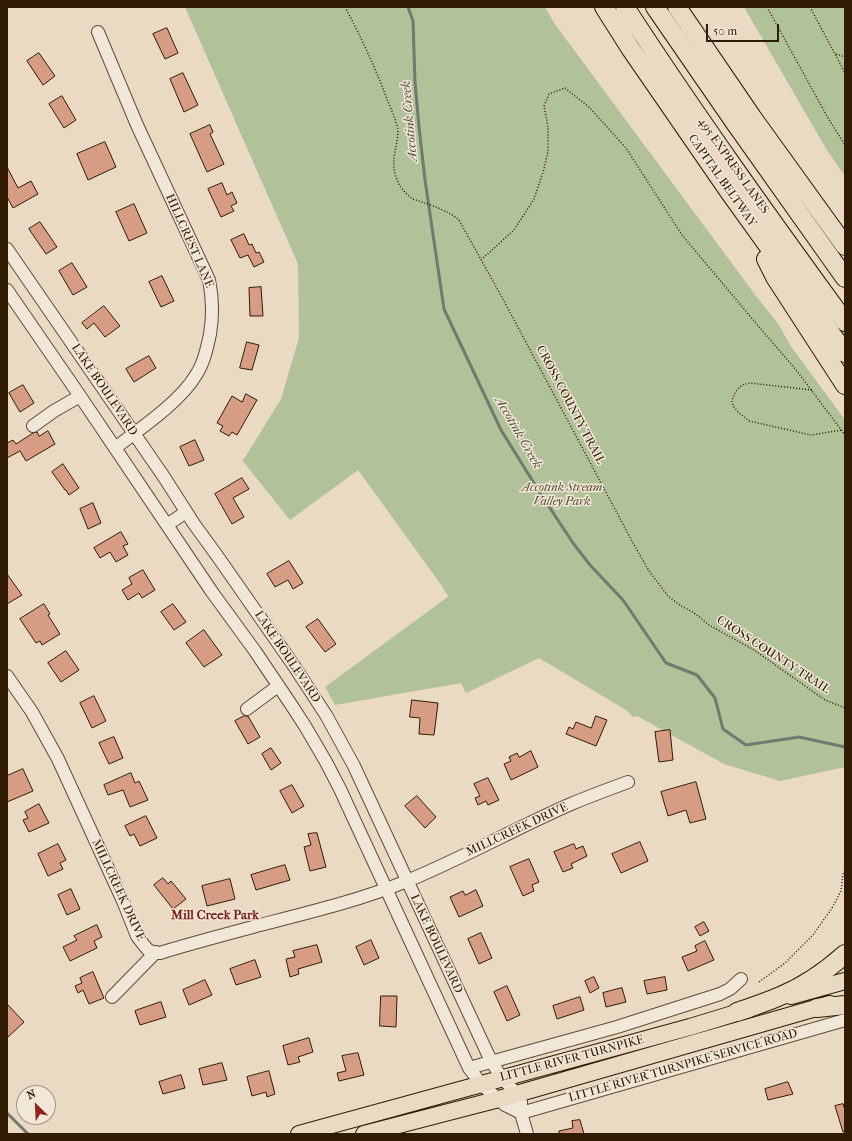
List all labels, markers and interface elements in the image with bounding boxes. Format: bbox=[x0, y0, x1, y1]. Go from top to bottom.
scale bar bbox=[708, 16, 781, 42]
text: 50 m bbox=[713, 24, 737, 38]
water label: Accotink Creek bbox=[399, 80, 421, 162]
street label: 495 EXPRESS LANES bbox=[694, 115, 772, 217]
street label: CAPITAL BELTWAY bbox=[685, 132, 759, 230]
street label: HILLCREST LANE bbox=[162, 192, 216, 290]
street label: LAKE BOULEVARD bbox=[68, 341, 140, 439]
street label: CROSS COUNTY TRAIL bbox=[533, 343, 607, 467]
water label: Accotink Creek bbox=[491, 394, 545, 472]
park label: Accotink Stream Valley Park bbox=[522, 481, 602, 509]
street label: LAKE BOULEVARD bbox=[251, 608, 323, 706]
street label: CROSS COUNTY TRAIL bbox=[714, 613, 832, 697]
street label: MILLCREEK DRIVE bbox=[464, 800, 570, 860]
street label: MILLCREEK DRIVE bbox=[88, 837, 148, 943]
street label: LAKE BOULEVARD bbox=[407, 892, 465, 996]
district label: Mill Creek Park bbox=[171, 908, 259, 924]
street label: LITTLE RIVER TURNPIKE SERVICE ROAD bbox=[567, 1026, 799, 1106]
street label: LITTLE RIVER TURNPIKE bbox=[498, 1033, 646, 1085]
north arrow bbox=[16, 1085, 56, 1125]
text: N bbox=[25, 1087, 38, 1102]

